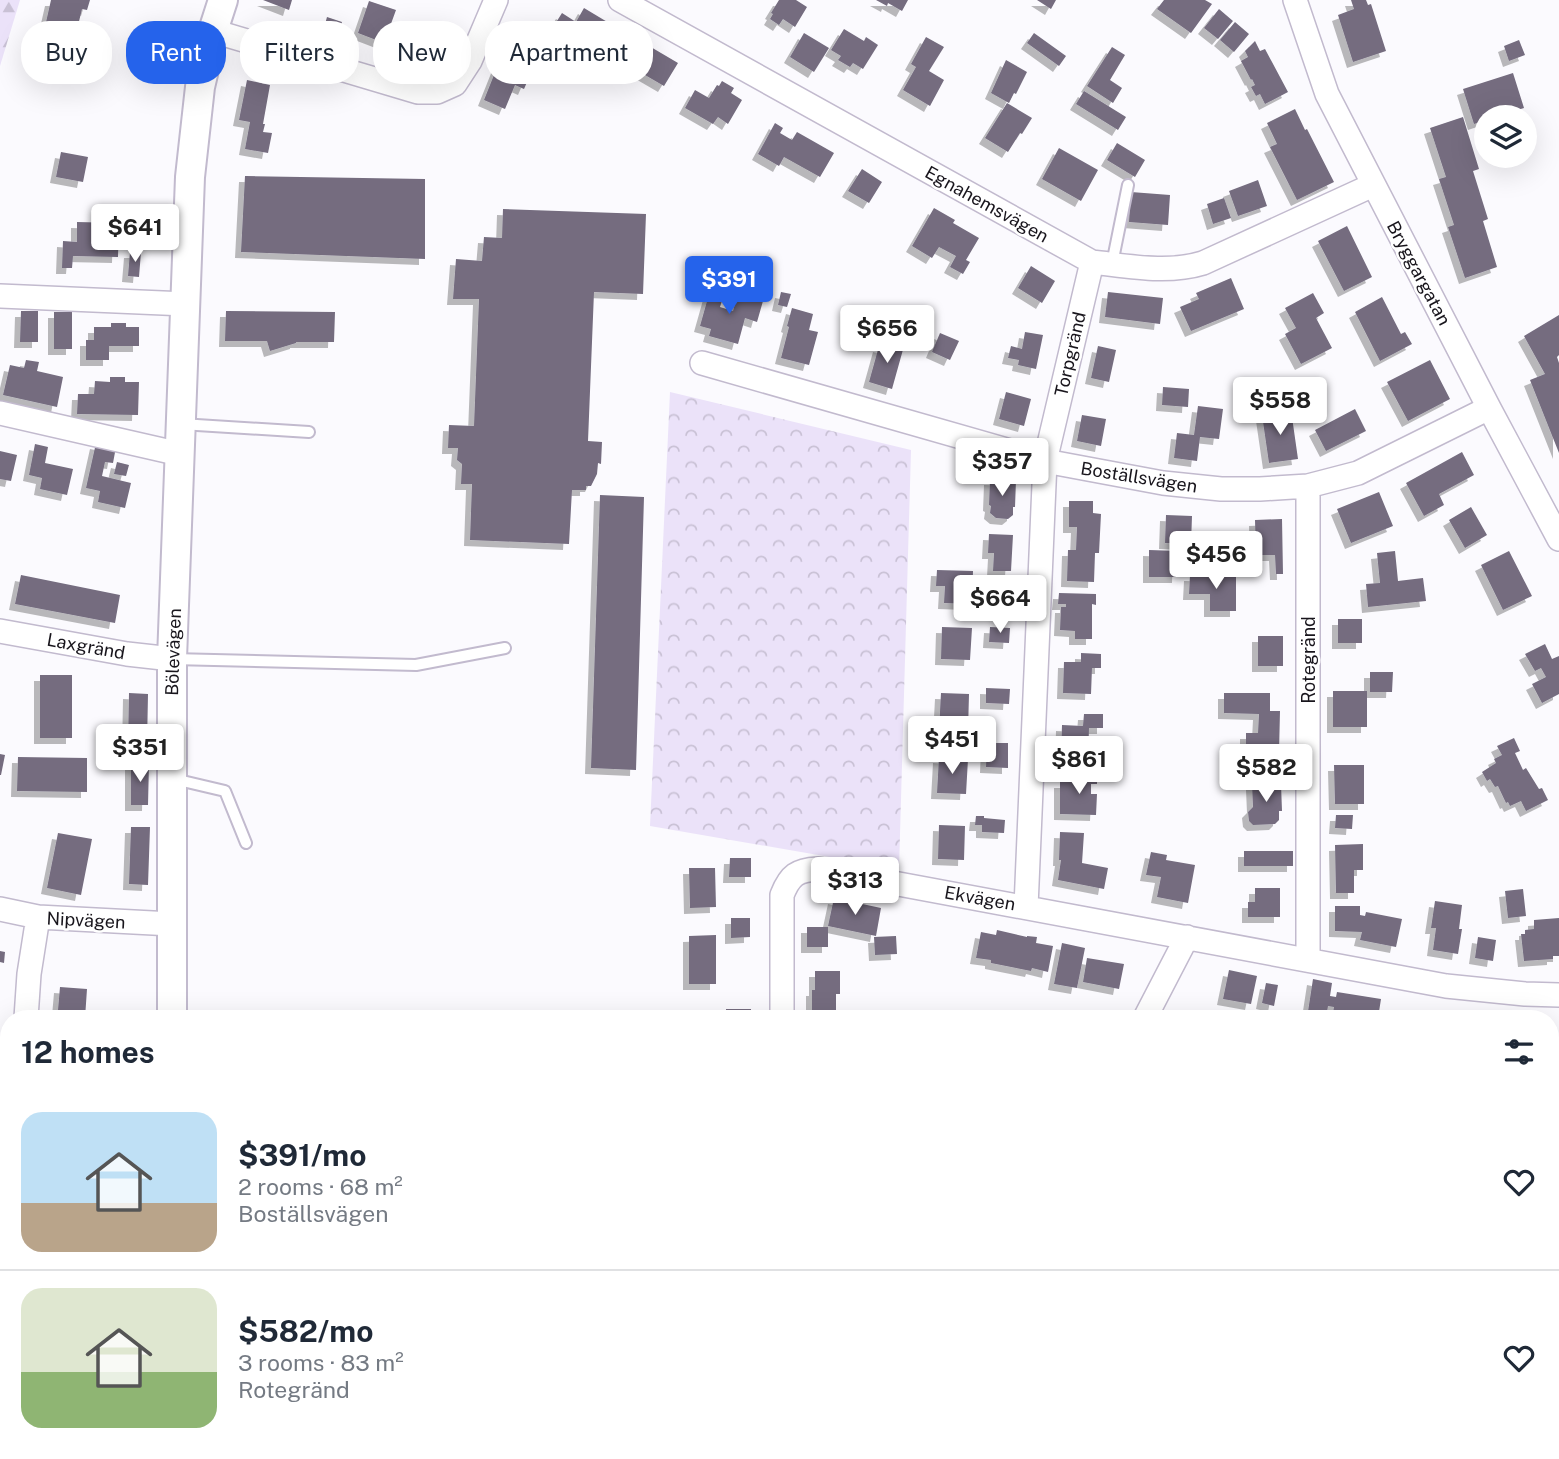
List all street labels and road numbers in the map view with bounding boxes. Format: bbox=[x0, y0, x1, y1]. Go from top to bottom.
street label: Egnahemsvägen bbox=[922, 161, 1052, 247]
street label: Bryggargatan bbox=[1383, 217, 1455, 329]
street label: Torpgränd bbox=[1050, 310, 1090, 398]
street label: Boställsvägen bbox=[1079, 457, 1199, 497]
street label: Bölevägen bbox=[161, 608, 185, 696]
street label: Rotegränd bbox=[1298, 616, 1319, 704]
street label: Laxgränd bbox=[45, 629, 127, 663]
street label: Ekvägen bbox=[943, 881, 1017, 915]
street label: Nipvägen bbox=[46, 907, 126, 933]

